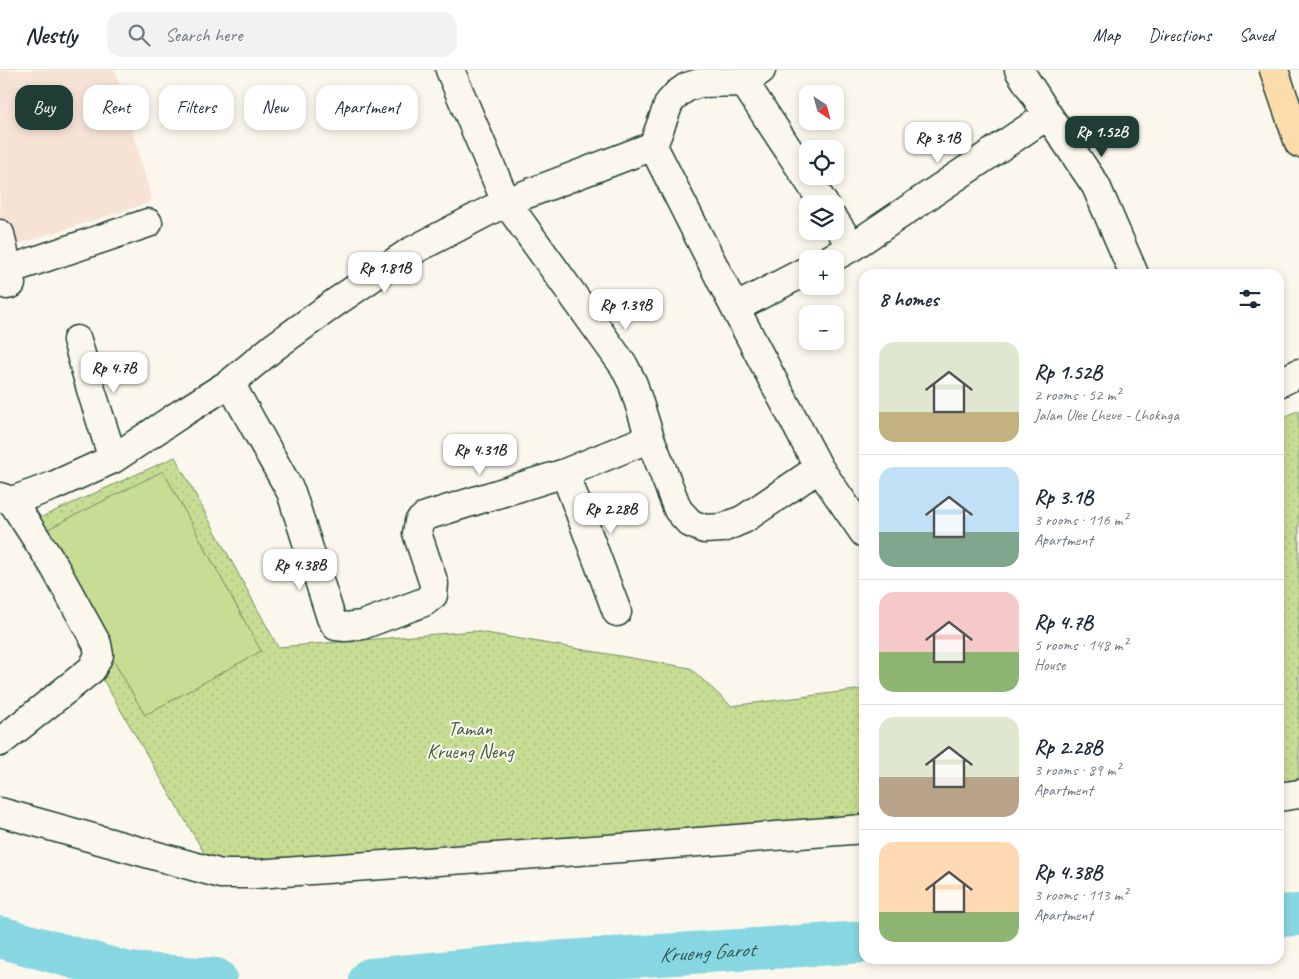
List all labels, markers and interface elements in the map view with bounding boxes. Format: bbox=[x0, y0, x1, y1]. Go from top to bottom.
search box bbox=[107, 12, 457, 57]
text: Nestly bbox=[25, 20, 77, 50]
icon: search bbox=[125, 21, 153, 49]
text: Search here bbox=[165, 23, 242, 47]
text: Map bbox=[1093, 24, 1120, 46]
text: Directions bbox=[1148, 24, 1211, 46]
text: Saved bbox=[1239, 24, 1274, 46]
chip: Buy bbox=[15, 85, 73, 130]
chip: Rent bbox=[83, 85, 149, 130]
chip: Filters bbox=[159, 85, 234, 130]
chip: New bbox=[244, 85, 306, 130]
chip: Apartment bbox=[316, 85, 418, 130]
north arrow bbox=[799, 85, 844, 130]
map controls bbox=[799, 85, 844, 350]
pin: Rp 1.52B bbox=[1050, 116, 1154, 158]
pin: Rp 3.1B bbox=[892, 122, 984, 164]
text: Rp 1.52B bbox=[1076, 122, 1128, 142]
text: Rp 3.1B bbox=[916, 128, 960, 148]
button: locate bbox=[799, 140, 844, 185]
button: layers bbox=[799, 195, 844, 240]
button: + bbox=[799, 250, 844, 295]
pin: Rp 1.81B bbox=[333, 252, 437, 294]
text: Rp 1.81B bbox=[359, 258, 411, 278]
icon: filters bbox=[1236, 285, 1264, 313]
text: 8 homes bbox=[879, 286, 938, 312]
pin: Rp 1.39B bbox=[574, 288, 678, 331]
text: Rp 1.39B bbox=[600, 295, 652, 315]
button: − bbox=[799, 305, 844, 350]
pin: Rp 4.7B bbox=[68, 352, 160, 394]
text: Rp 4.7B bbox=[92, 358, 136, 378]
text: Rp 1.52B bbox=[1034, 359, 1102, 385]
icon: home bbox=[919, 362, 979, 422]
text: 2 rooms · 52 m² bbox=[1034, 385, 1120, 405]
text: Jalan Ulee Lheue - Lhoknga bbox=[1034, 405, 1179, 425]
pin: Rp 4.31B bbox=[428, 434, 532, 476]
text: Rp 4.31B bbox=[454, 440, 506, 460]
text: Rp 3.1B bbox=[1034, 484, 1093, 510]
icon: home bbox=[919, 487, 979, 547]
pin: Rp 2.28B bbox=[559, 492, 663, 535]
text: Rp 2.28B bbox=[585, 499, 637, 519]
text: 3 rooms · 116 m² bbox=[1034, 510, 1128, 530]
text: Apartment bbox=[1034, 530, 1093, 550]
pin: Rp 4.38B bbox=[248, 548, 352, 591]
text: Rp 4.38B bbox=[274, 555, 326, 575]
text: Rp 4.7B bbox=[1034, 609, 1093, 635]
icon: home bbox=[919, 612, 979, 672]
text: 5 rooms · 148 m² bbox=[1034, 635, 1128, 655]
text: House bbox=[1034, 655, 1065, 675]
park label: Taman Krueng Neng bbox=[427, 716, 515, 764]
text: Rp 2.28B bbox=[1034, 734, 1102, 760]
icon: home bbox=[919, 737, 979, 797]
text: 3 rooms · 89 m² bbox=[1034, 760, 1120, 780]
text: Apartment bbox=[1034, 780, 1093, 800]
text: Rp 4.38B bbox=[1034, 859, 1102, 885]
icon: home bbox=[919, 862, 979, 922]
text: 3 rooms · 113 m² bbox=[1034, 885, 1128, 905]
text: Apartment bbox=[1034, 905, 1093, 925]
water label: Krueng Garot bbox=[658, 936, 759, 968]

